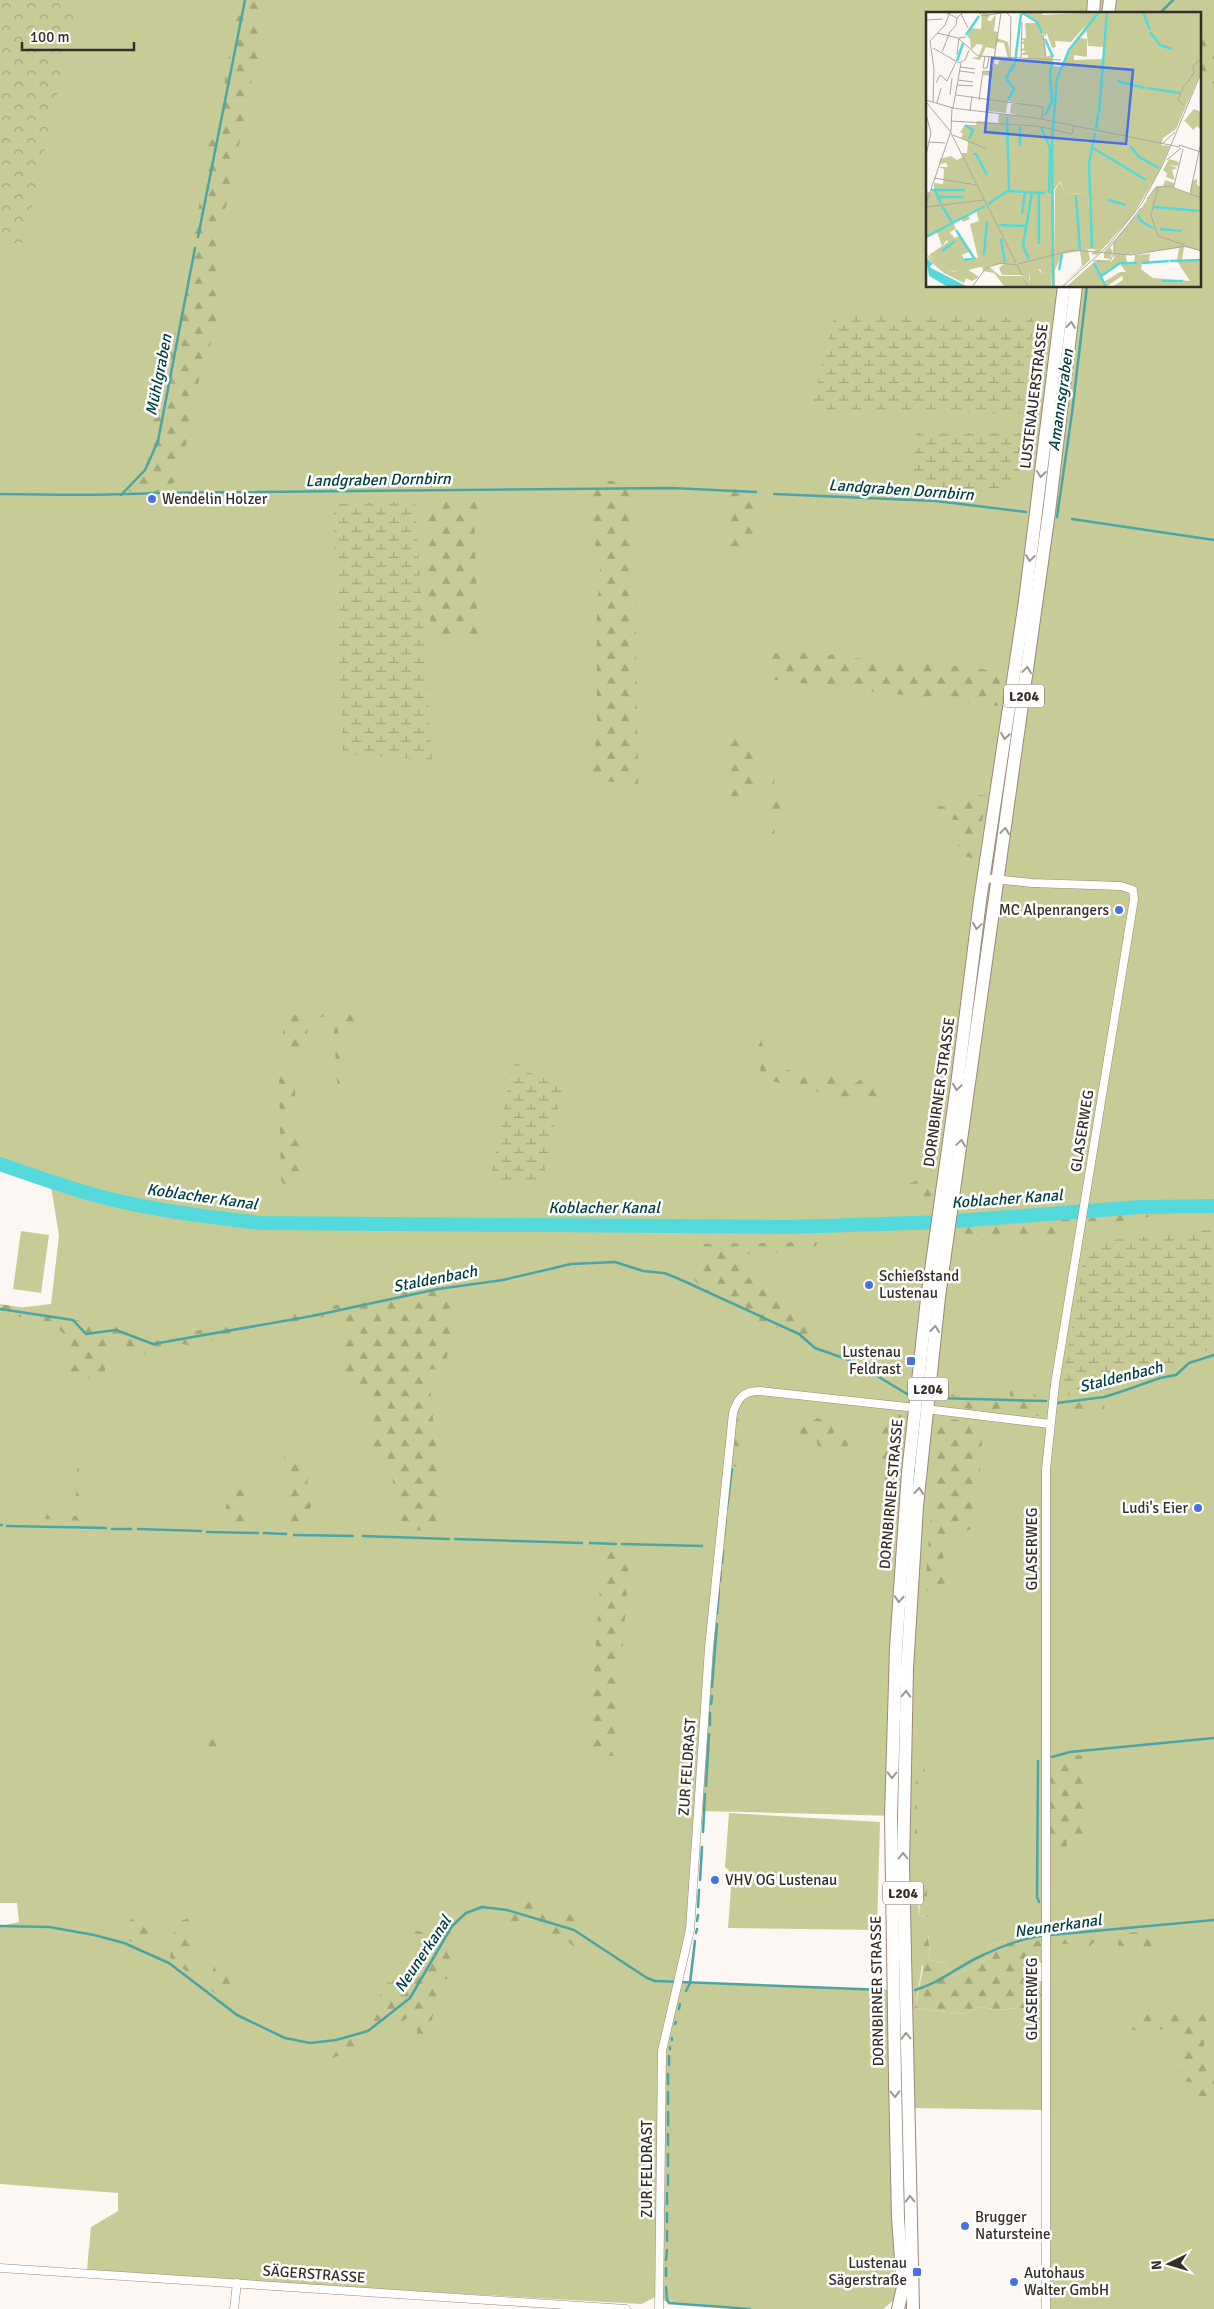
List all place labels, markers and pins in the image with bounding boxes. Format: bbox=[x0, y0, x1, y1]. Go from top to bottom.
place label: Wendelin Holzer bbox=[162, 490, 268, 508]
marker: Wendelin Holzer bbox=[146, 493, 158, 505]
place label: MC Alpenrangers bbox=[999, 901, 1109, 919]
marker: MC Alpenrangers bbox=[1113, 904, 1125, 916]
place label: Schießstand Lustenau bbox=[879, 1267, 959, 1302]
marker: Schießstand Lustenau bbox=[863, 1279, 875, 1291]
place label: Lustenau Feldrast bbox=[842, 1343, 901, 1378]
marker: Lustenau Feldrast bbox=[905, 1355, 917, 1367]
place label: Ludi's Eier bbox=[1122, 1499, 1188, 1517]
marker: Ludi's Eier bbox=[1192, 1502, 1204, 1514]
place label: VHV OG Lustenau bbox=[725, 1871, 837, 1889]
marker: VHV OG Lustenau bbox=[709, 1874, 721, 1886]
place label: Brugger Natursteine bbox=[975, 2208, 1051, 2243]
marker: Brugger Natursteine bbox=[959, 2220, 971, 2232]
place label: Lustenau Sägerstraße bbox=[828, 2254, 907, 2289]
place label: Autohaus Walter GmbH bbox=[1024, 2264, 1109, 2299]
marker: Lustenau Sägerstraße bbox=[911, 2266, 923, 2278]
marker: Autohaus Walter GmbH bbox=[1008, 2276, 1020, 2288]

